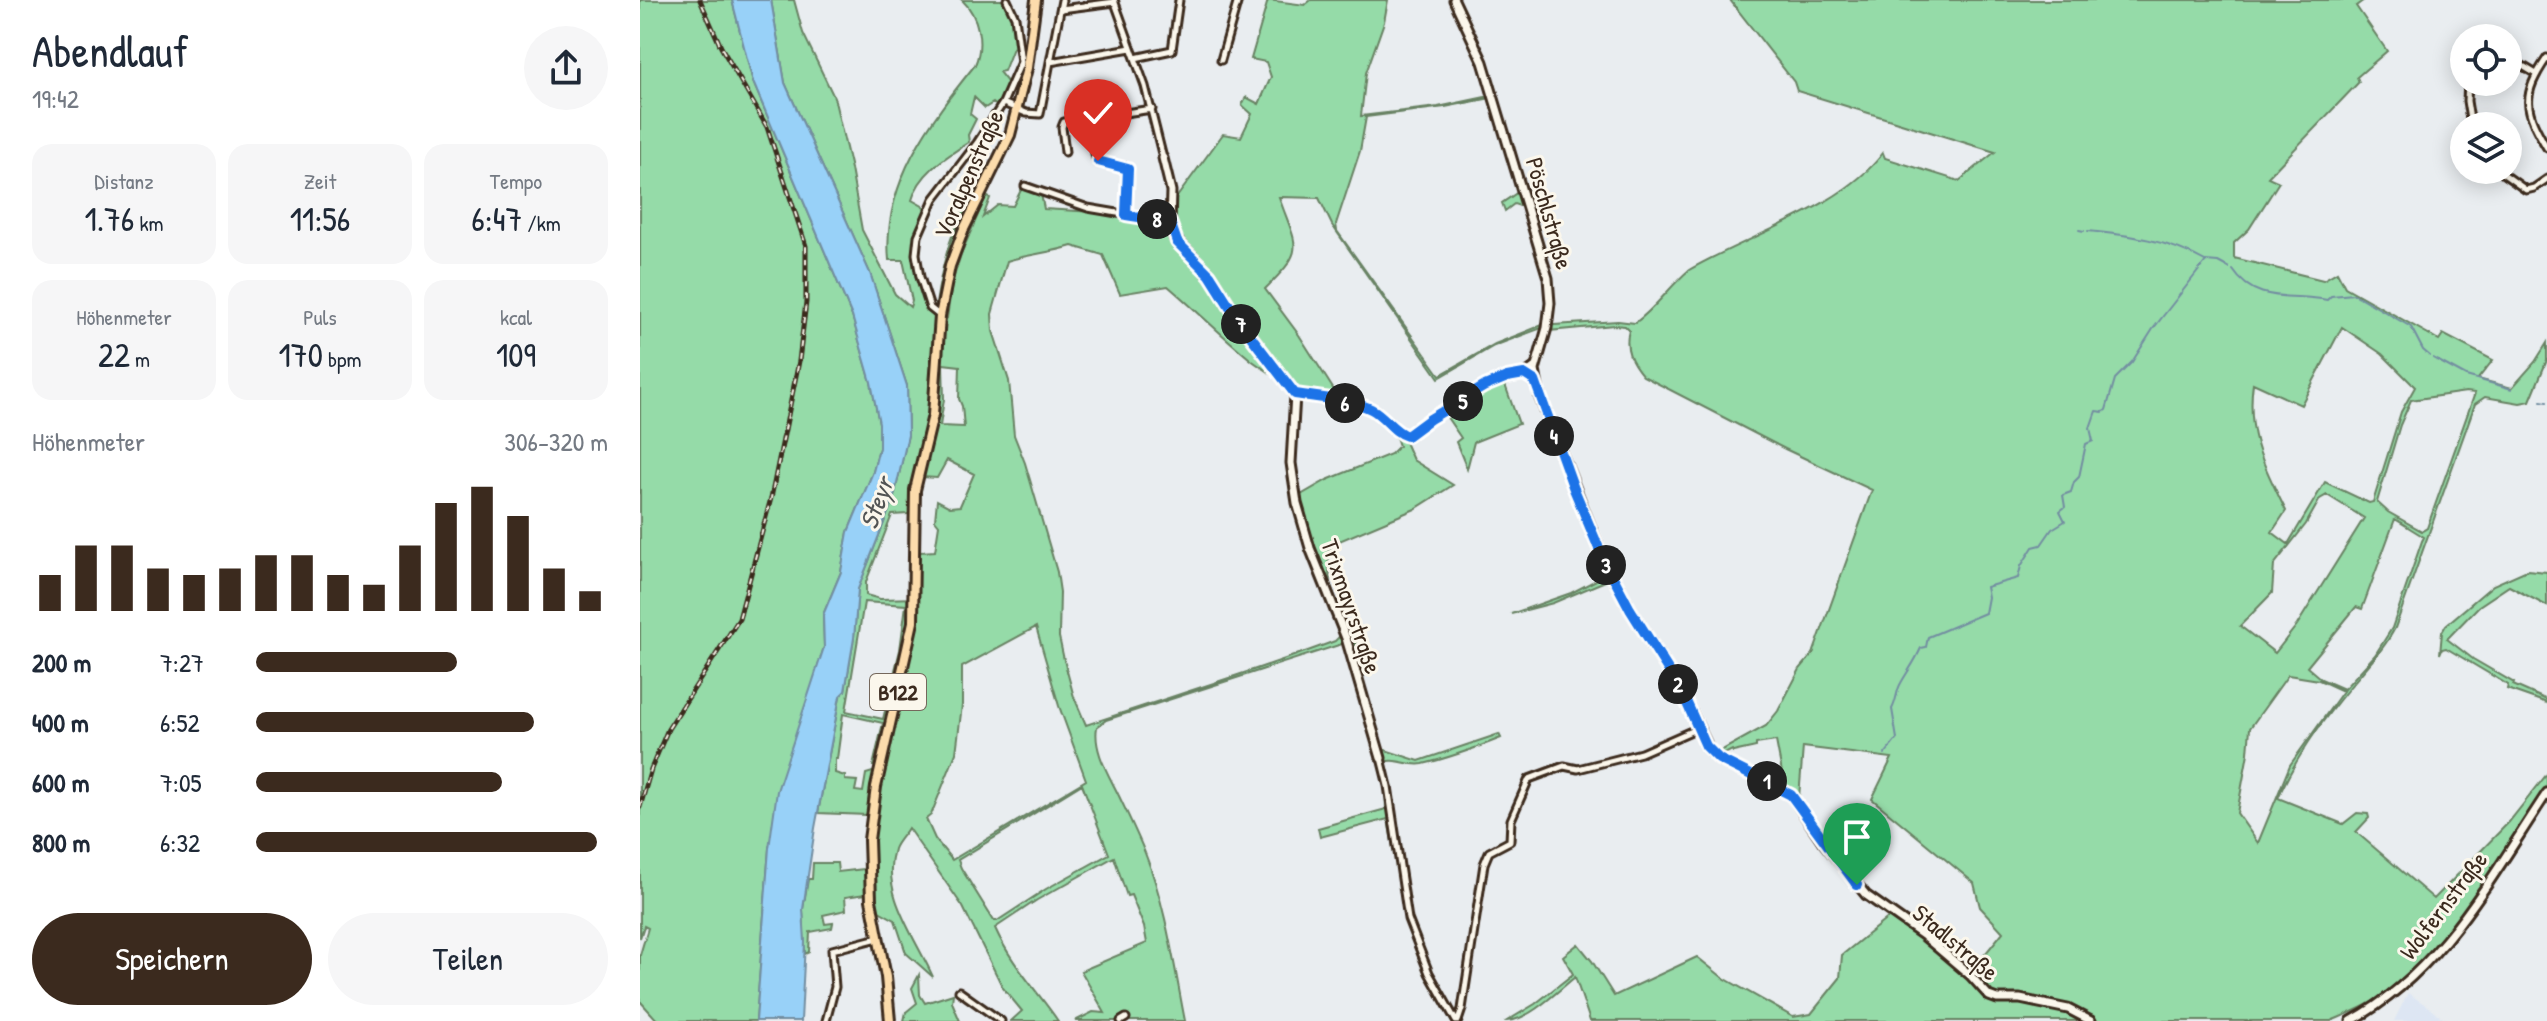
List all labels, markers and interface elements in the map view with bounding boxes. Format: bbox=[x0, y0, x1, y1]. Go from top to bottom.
text: Abendlauf bbox=[32, 21, 189, 81]
map controls bbox=[2450, 24, 2522, 184]
button: locate bbox=[2450, 24, 2522, 96]
button: share bbox=[524, 26, 608, 110]
pin bbox=[1064, 79, 1132, 161]
text: 19:42 bbox=[32, 81, 79, 116]
icon: check bbox=[1076, 91, 1120, 135]
street label: Voralpenstraße bbox=[925, 104, 1011, 243]
button: layers bbox=[2450, 112, 2522, 184]
street label: Pöschlstraße bbox=[1519, 153, 1581, 273]
text: Distanz bbox=[94, 166, 154, 196]
text: Zeit bbox=[304, 166, 336, 196]
text: Tempo bbox=[490, 166, 542, 196]
text: 1.76 bbox=[84, 196, 134, 242]
text: 11:56 bbox=[290, 196, 350, 242]
text: 6:47 bbox=[471, 196, 522, 242]
pin: 8 bbox=[1137, 199, 1177, 239]
text: 8 bbox=[1152, 204, 1162, 234]
text: km bbox=[134, 208, 164, 238]
text: /km bbox=[522, 208, 561, 238]
text: Höhenmeter bbox=[76, 302, 172, 332]
text: Puls bbox=[303, 302, 337, 332]
text: kcal bbox=[500, 302, 532, 332]
pin: 7 bbox=[1221, 304, 1261, 344]
text: 7 bbox=[1236, 309, 1246, 339]
text: 22 bbox=[98, 332, 130, 378]
text: 170 bbox=[279, 332, 323, 378]
text: 109 bbox=[496, 332, 536, 378]
text: m bbox=[130, 344, 150, 374]
text: bpm bbox=[323, 344, 361, 374]
pin: 5 bbox=[1443, 381, 1483, 421]
pin: 6 bbox=[1325, 383, 1365, 423]
text: 5 bbox=[1458, 386, 1468, 416]
text: 6 bbox=[1341, 388, 1349, 418]
pin: 4 bbox=[1534, 416, 1574, 456]
text: 4 bbox=[1550, 421, 1558, 451]
text: Höhenmeter bbox=[32, 424, 145, 459]
text: 306–320 m bbox=[504, 424, 608, 459]
water label: Steyr bbox=[851, 470, 903, 534]
street label: Trixmayrstraße bbox=[1314, 535, 1390, 678]
pin: 3 bbox=[1586, 545, 1626, 585]
text: 3 bbox=[1601, 550, 1611, 580]
text: 200 m bbox=[32, 645, 91, 680]
text: 7:27 bbox=[160, 645, 204, 680]
pin: 2 bbox=[1658, 664, 1698, 704]
text: 2 bbox=[1673, 669, 1683, 699]
road number: B122 bbox=[870, 674, 926, 710]
text: 400 m bbox=[32, 705, 89, 740]
text: 6:52 bbox=[160, 705, 200, 740]
pin: 1 bbox=[1747, 761, 1787, 801]
text: 600 m bbox=[32, 765, 89, 800]
text: 7:05 bbox=[160, 765, 202, 800]
text: 1 bbox=[1763, 766, 1771, 796]
pin bbox=[1823, 803, 1891, 885]
icon: arrive bbox=[1835, 815, 1879, 859]
text: 800 m bbox=[32, 825, 90, 860]
text: 6:32 bbox=[160, 825, 200, 860]
street label: Wolfernstraße bbox=[2392, 844, 2494, 966]
street label: Stadlstraße bbox=[1906, 897, 2006, 988]
button: Speichern bbox=[32, 913, 312, 1005]
button: Teilen bbox=[328, 913, 608, 1005]

